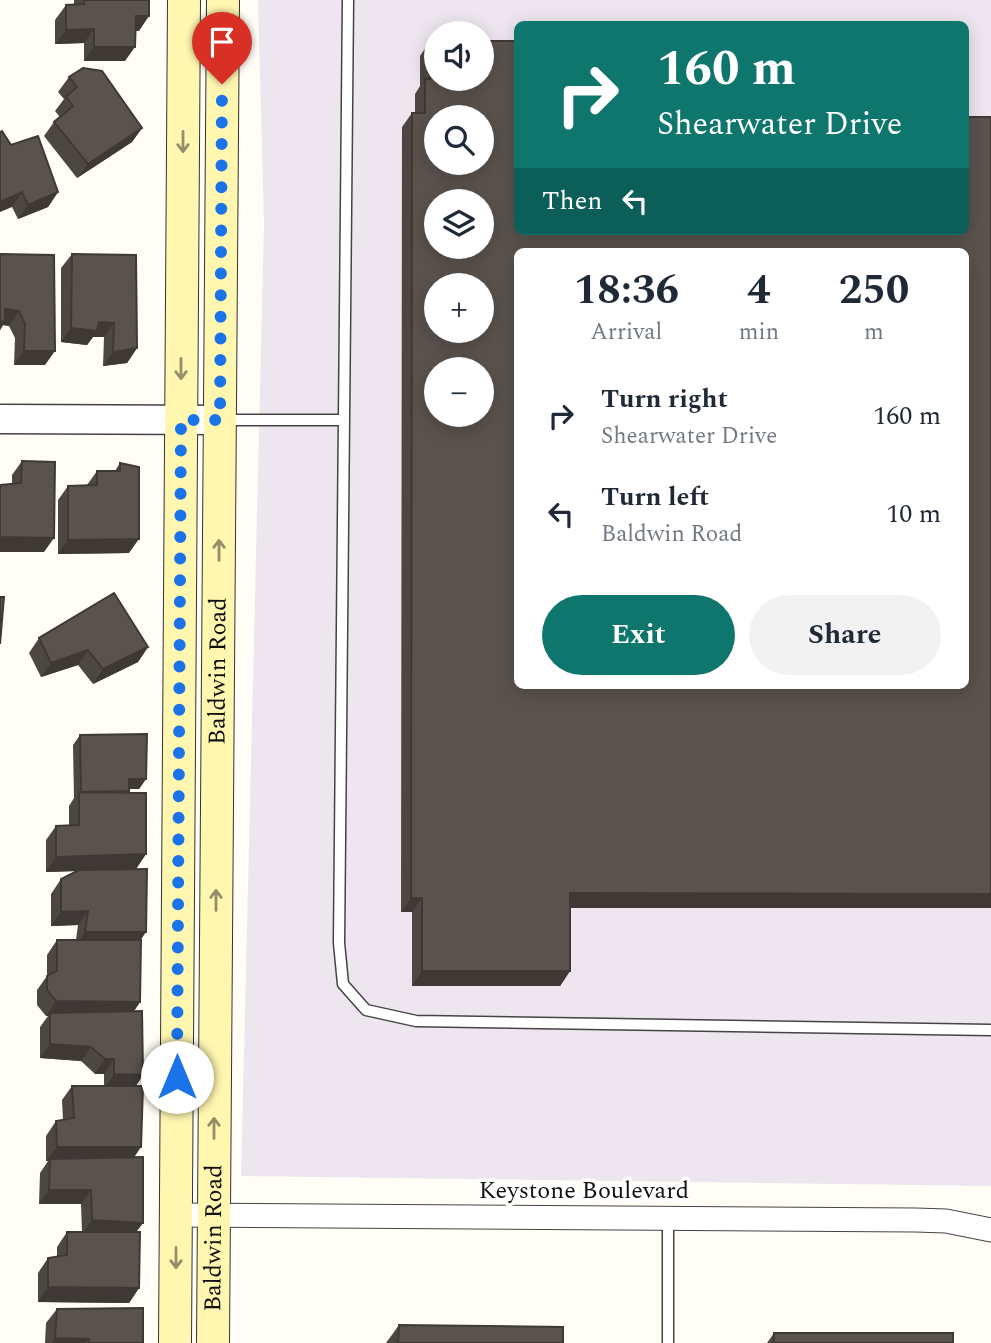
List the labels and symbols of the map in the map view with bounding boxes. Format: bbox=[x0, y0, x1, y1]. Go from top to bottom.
pin bbox=[192, 12.0, 252, 84]
one-way arrow bbox=[176, 130, 190, 153]
one-way arrow bbox=[174, 357, 188, 380]
one-way arrow bbox=[212, 539, 225, 562]
street label: Baldwin Road bbox=[199, 597, 237, 745]
one-way arrow bbox=[209, 889, 223, 912]
position arrow bbox=[140, 1040, 214, 1114]
one-way arrow bbox=[207, 1117, 221, 1140]
street label: Baldwin Road bbox=[195, 1164, 232, 1312]
street label: Keystone Boulevard bbox=[479, 1173, 689, 1209]
one-way arrow bbox=[169, 1246, 183, 1269]

